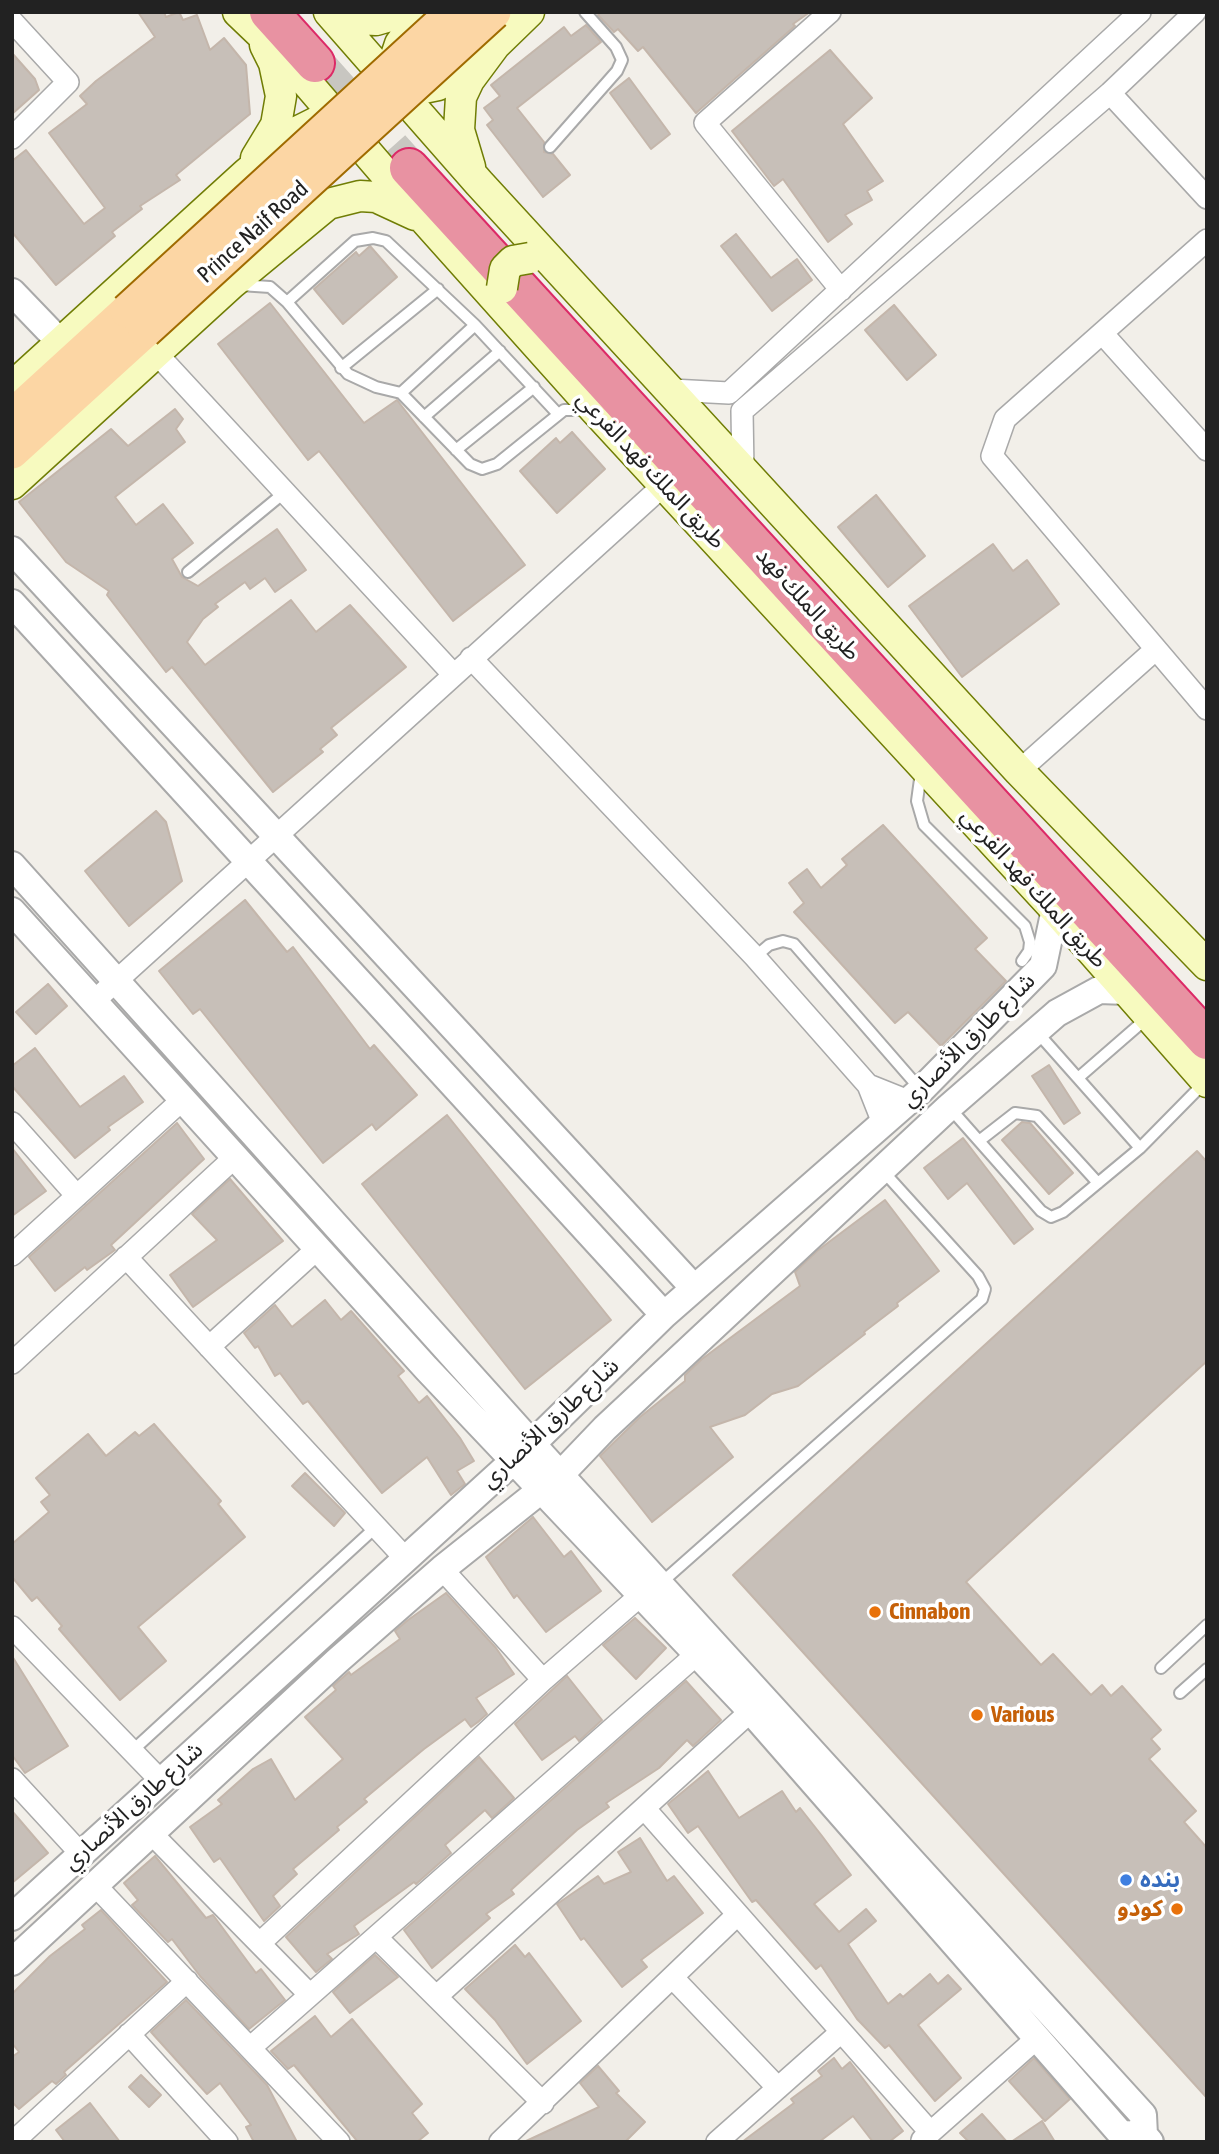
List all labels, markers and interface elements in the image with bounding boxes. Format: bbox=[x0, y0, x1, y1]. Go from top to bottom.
street label: Prince Naif Road bbox=[192, 175, 314, 289]
street label: طريق الملك فهد الفرعي bbox=[571, 385, 731, 555]
street label: طريق الملك فهد bbox=[750, 542, 866, 666]
street label: طريق الملك فهد الفرعي bbox=[955, 802, 1113, 974]
street label: شارع طارق الأنصاري bbox=[895, 967, 1041, 1113]
street label: شارع طارق الأنصاري bbox=[475, 1352, 625, 1494]
place label: Cinnabon bbox=[889, 1598, 971, 1626]
marker: Cinnabon bbox=[867, 1604, 883, 1620]
place label: Various bbox=[991, 1701, 1054, 1729]
marker: Various bbox=[969, 1707, 985, 1723]
street label: شارع طارق الأنصاري bbox=[57, 1736, 209, 1876]
place label: بنده bbox=[1140, 1866, 1180, 1894]
marker: بنده bbox=[1118, 1872, 1134, 1888]
place label: كودو bbox=[1117, 1895, 1163, 1923]
marker: كودو bbox=[1169, 1901, 1185, 1917]

